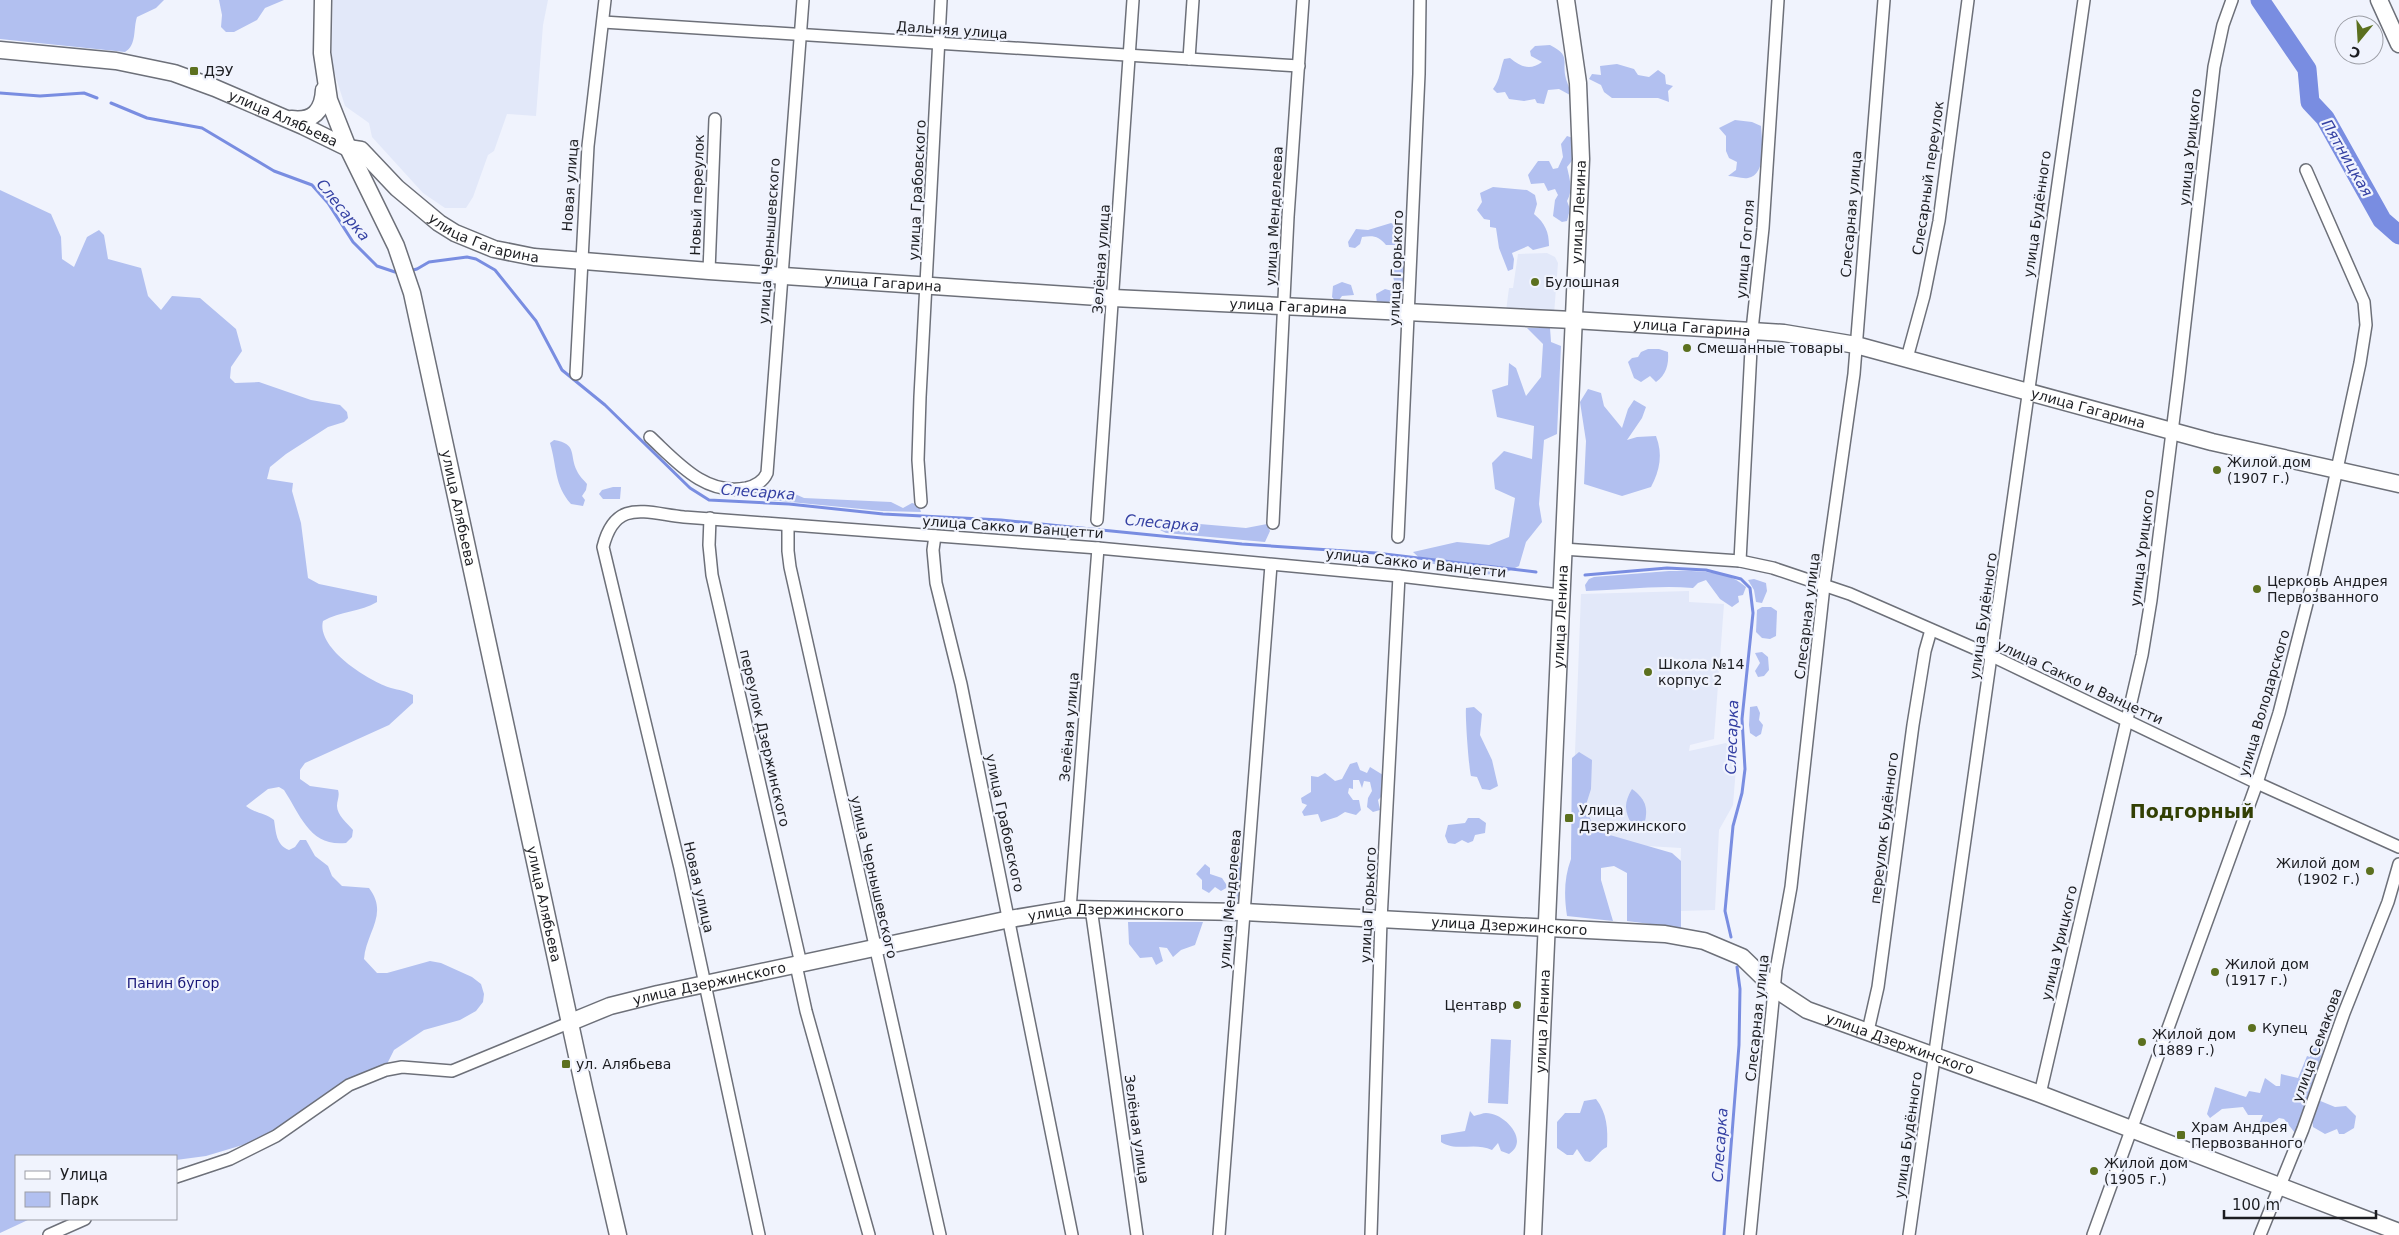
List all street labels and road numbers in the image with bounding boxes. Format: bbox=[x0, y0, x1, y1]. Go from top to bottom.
street label: Дальняя улица bbox=[896, 18, 1008, 42]
street label: улица Алябьева bbox=[226, 87, 341, 150]
street label: улица Урицкого bbox=[2176, 88, 2204, 206]
street label: Слесарный переулок bbox=[1909, 100, 1947, 256]
street label: улица Грабовского bbox=[905, 119, 929, 261]
street label: Новый переулок bbox=[687, 134, 707, 256]
street label: Новая улица bbox=[559, 138, 581, 232]
street label: улица Менделеева bbox=[1262, 146, 1286, 286]
street label: Слесарная улица bbox=[1837, 150, 1865, 278]
street label: улица Будённого bbox=[2020, 150, 2054, 278]
street label: улица Чернышевского bbox=[755, 157, 783, 325]
street label: улица Ленина bbox=[1568, 160, 1589, 264]
street label: улица Гоголя bbox=[1733, 199, 1757, 299]
street label: Зелёная улица bbox=[1089, 203, 1113, 315]
street label: улица Гагарина bbox=[425, 210, 540, 265]
street label: улица Горького bbox=[1386, 210, 1406, 326]
street label: улица Гагарина bbox=[824, 271, 942, 295]
street label: улица Гагарина bbox=[1229, 296, 1348, 317]
street label: улица Гагарина bbox=[1633, 316, 1751, 339]
street label: улица Гагарина bbox=[2029, 385, 2147, 431]
street label: улица Алябьева bbox=[438, 449, 479, 568]
street label: улица Урицкого bbox=[2127, 489, 2157, 607]
street label: улица Сакко и Ванцетти bbox=[922, 513, 1104, 541]
street label: улица Сакко и Ванцетти bbox=[1325, 546, 1507, 580]
street label: Слесарная улица bbox=[1791, 552, 1823, 680]
street label: улица Будённого bbox=[1966, 552, 2000, 680]
street label: улица Ленина bbox=[1550, 564, 1571, 669]
street label: улица Володарского bbox=[2235, 628, 2293, 778]
street label: улица Сакко и Ванцетти bbox=[1994, 636, 2166, 728]
street label: переулок Дзержинского bbox=[737, 648, 793, 828]
street label: Зелёная улица bbox=[1056, 671, 1082, 783]
street label: переулок Будённого bbox=[1867, 751, 1901, 905]
street label: улица Грабовского bbox=[983, 752, 1027, 894]
street label: улица Чернышевского bbox=[847, 794, 901, 960]
street label: улица Менделеева bbox=[1216, 829, 1244, 969]
street label: Новая улица bbox=[681, 840, 717, 934]
street label: улица Алябьева bbox=[524, 844, 565, 963]
street label: улица Горького bbox=[1357, 847, 1379, 963]
street label: улица Урицкого bbox=[2038, 884, 2080, 1002]
street label: улица Дзержинского bbox=[1027, 901, 1184, 924]
street label: улица Дзержинского bbox=[1431, 914, 1588, 938]
street label: Слесарная улица bbox=[1742, 954, 1772, 1082]
street label: улица Дзержинского bbox=[631, 959, 787, 1008]
street label: улица Ленина bbox=[1532, 969, 1553, 1074]
street label: улица Семакова bbox=[2289, 986, 2345, 1104]
street label: улица Дзержинского bbox=[1824, 1010, 1976, 1078]
street label: улица Будённого bbox=[1891, 1071, 1925, 1199]
street label: Зелёная улица bbox=[1121, 1073, 1153, 1185]

